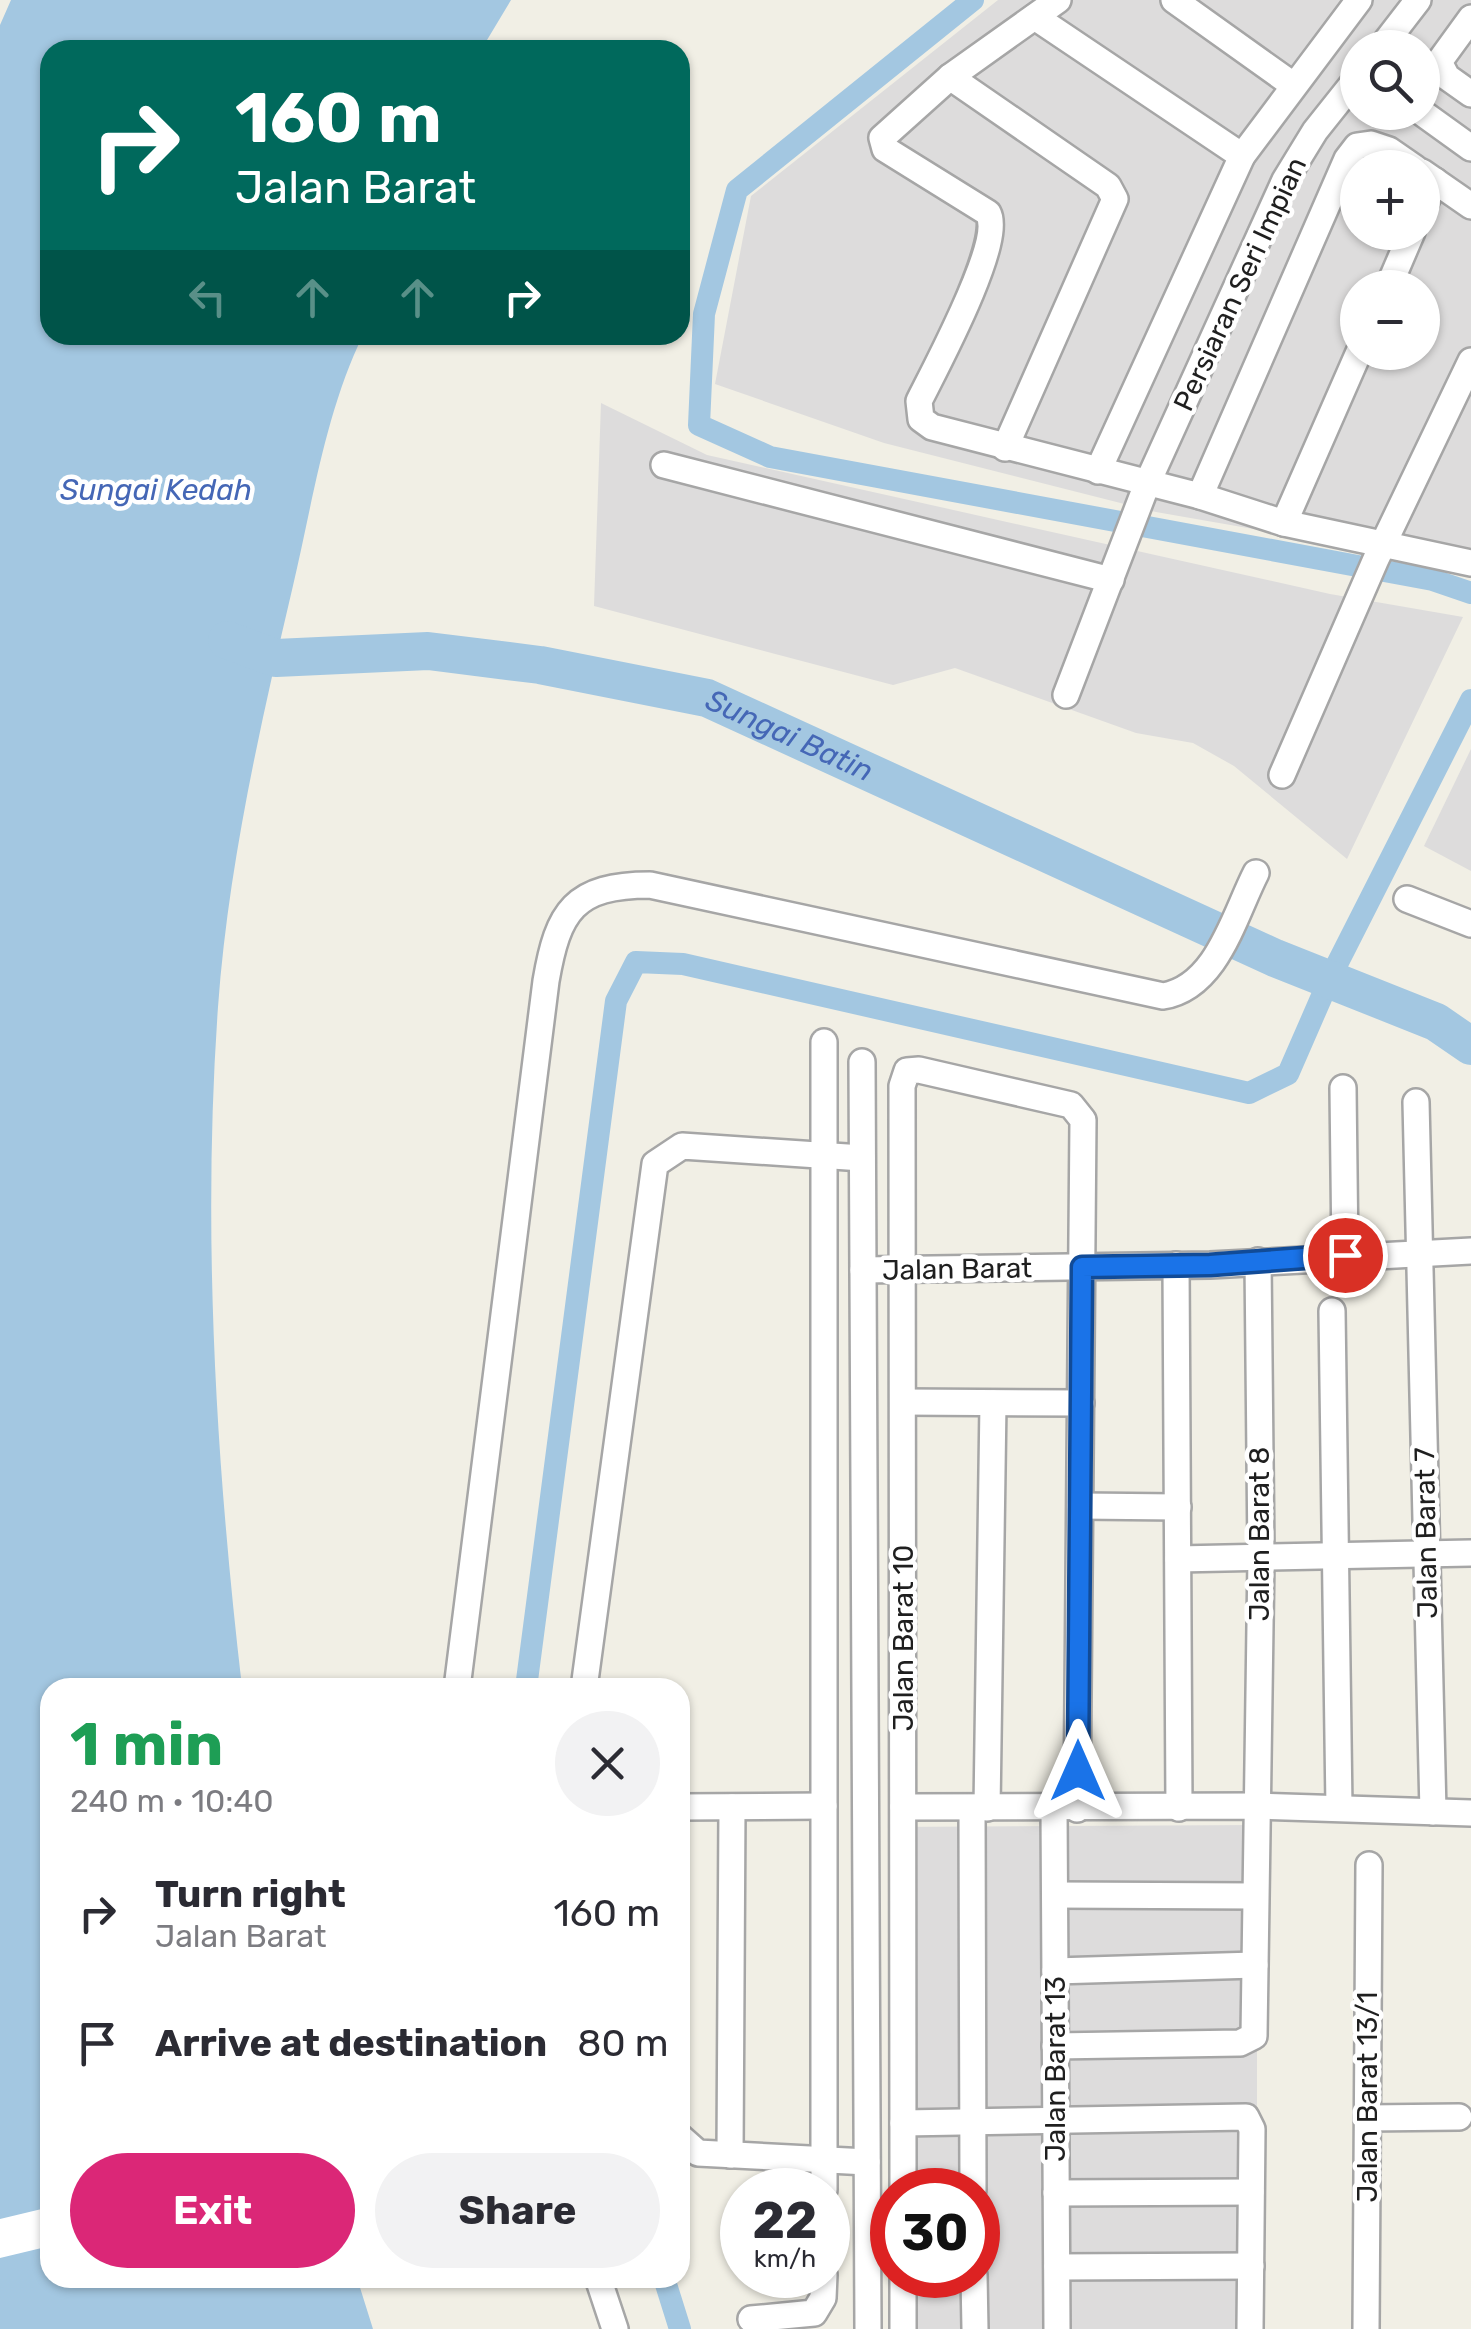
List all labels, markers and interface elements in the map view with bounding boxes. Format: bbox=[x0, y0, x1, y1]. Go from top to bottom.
map controls bbox=[1340, 30, 1440, 370]
button: search bbox=[1340, 30, 1440, 130]
text: 160 m bbox=[235, 77, 442, 160]
icon: right bbox=[70, 80, 200, 210]
button: + bbox=[1340, 150, 1440, 250]
street label: Persiaran Seri Impian bbox=[1167, 152, 1313, 416]
text: Jalan Barat bbox=[235, 161, 476, 214]
icon: left bbox=[180, 270, 235, 325]
icon: ahead bbox=[285, 270, 340, 325]
icon: ahead bbox=[390, 270, 445, 325]
icon: right bbox=[495, 270, 550, 325]
button: − bbox=[1340, 270, 1440, 370]
water label: Sungai Kedah bbox=[60, 472, 252, 508]
water label: Sungai Batin bbox=[700, 682, 879, 789]
pin bbox=[1303, 1213, 1388, 1298]
icon: arrive bbox=[1318, 1228, 1373, 1283]
street label: Jalan Barat bbox=[882, 1251, 1032, 1287]
street label: Jalan Barat 8 bbox=[1243, 1447, 1276, 1621]
street label: Jalan Barat 7 bbox=[1408, 1447, 1444, 1619]
street label: Jalan Barat 10 bbox=[887, 1545, 920, 1731]
text: 1 min bbox=[70, 1709, 223, 1780]
button: close bbox=[555, 1711, 660, 1816]
position arrow bbox=[1026, 1719, 1130, 1823]
text: 240 m · 10:40 bbox=[70, 1782, 274, 1820]
text: Turn right bbox=[155, 1871, 346, 1917]
icon: right bbox=[70, 1886, 125, 1941]
text: 160 m bbox=[554, 1890, 660, 1936]
text: Jalan Barat bbox=[155, 1917, 326, 1955]
street label: Jalan Barat 13 bbox=[1039, 1976, 1072, 2162]
street label: Jalan Barat 13/1 bbox=[1351, 1992, 1384, 2202]
icon: arrive bbox=[70, 2016, 125, 2071]
text: Arrive at destination bbox=[155, 2020, 547, 2066]
text: 80 m bbox=[577, 2020, 669, 2066]
button: Exit bbox=[70, 2153, 355, 2268]
button: Share bbox=[375, 2153, 660, 2268]
speed limit sign: 30 bbox=[870, 2168, 1000, 2298]
text: 22 bbox=[753, 2191, 818, 2251]
text: km/h bbox=[754, 2244, 816, 2273]

